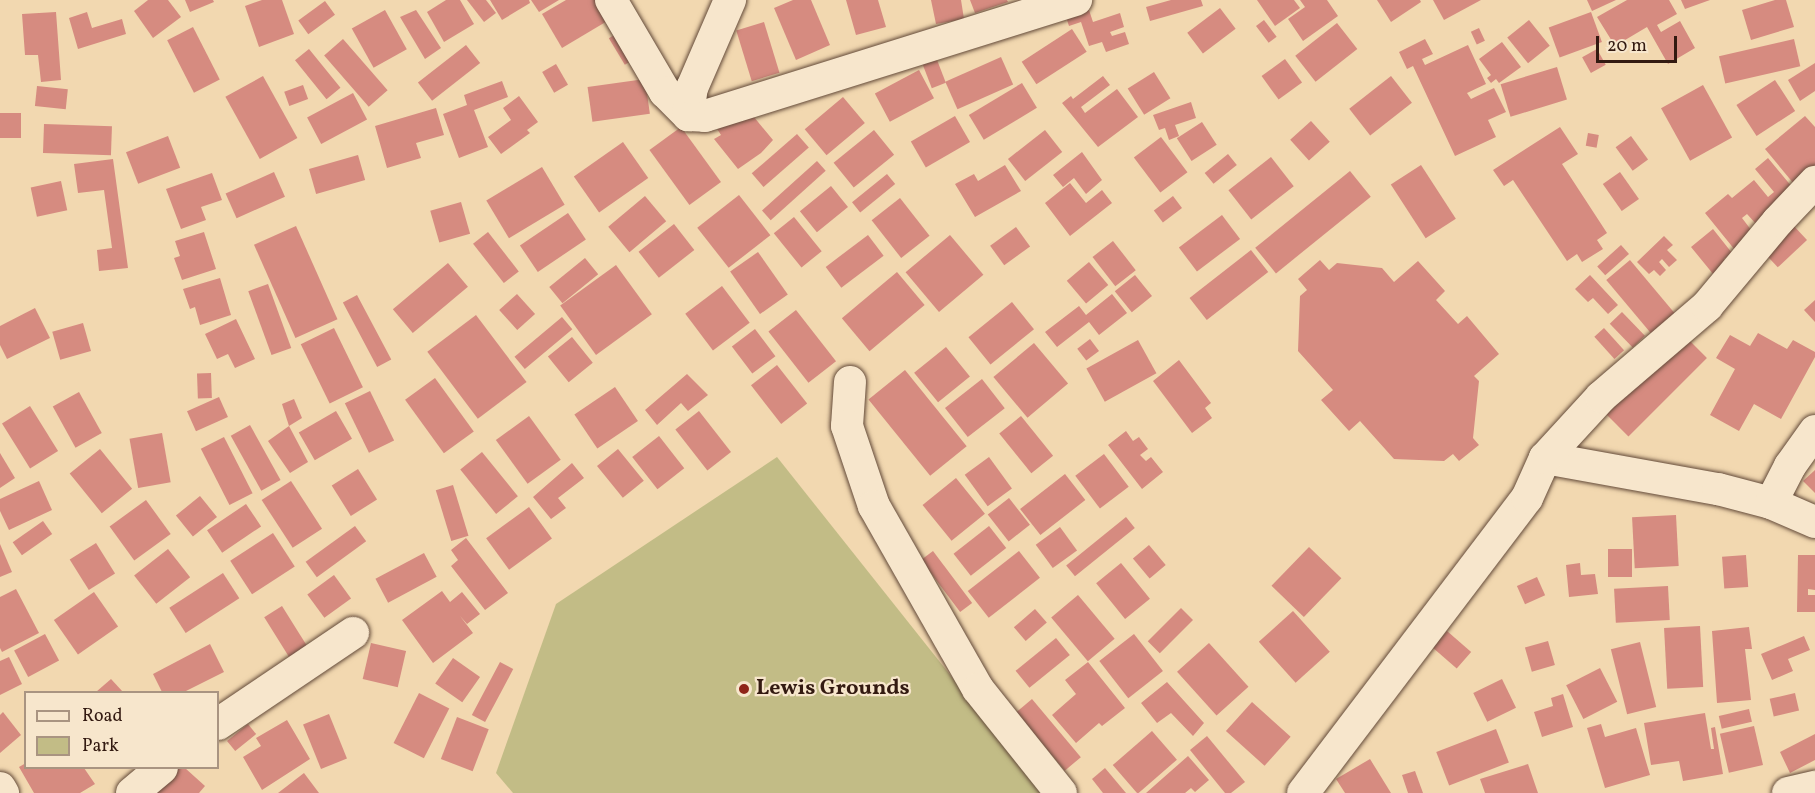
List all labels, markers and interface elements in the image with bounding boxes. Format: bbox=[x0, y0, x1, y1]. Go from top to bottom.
scale bar bbox=[1599, 24, 1680, 62]
text: 20 m bbox=[1607, 34, 1647, 59]
place label: Lewis Grounds bbox=[756, 676, 910, 702]
marker: Lewis Grounds bbox=[737, 682, 751, 696]
legend bbox=[24, 691, 219, 769]
text: Road bbox=[82, 704, 123, 729]
text: Park bbox=[82, 734, 119, 759]

